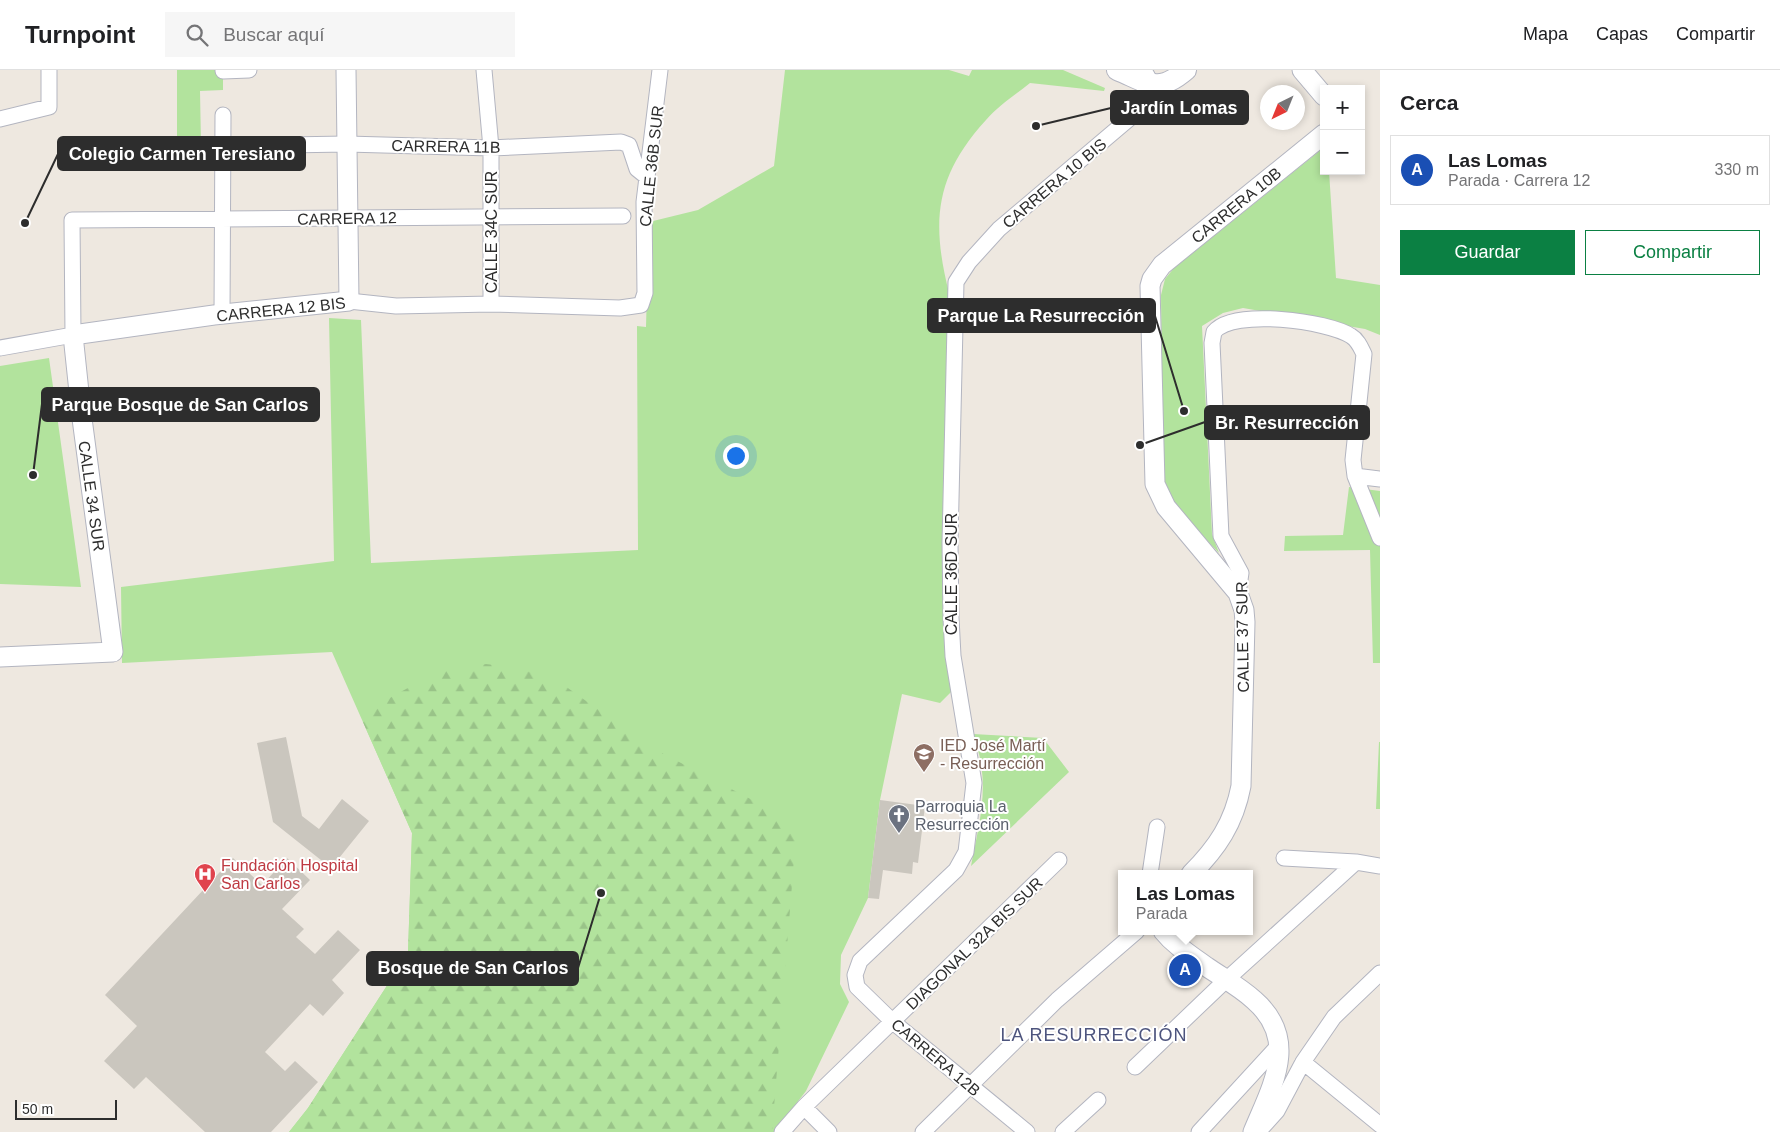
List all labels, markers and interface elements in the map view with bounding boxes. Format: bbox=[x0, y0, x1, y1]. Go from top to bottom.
search box bbox=[165, 12, 515, 57]
text: Turnpoint bbox=[25, 21, 135, 48]
icon: search bbox=[183, 21, 211, 49]
text: Buscar aquí bbox=[223, 24, 325, 45]
text: Mapa bbox=[1523, 24, 1568, 44]
text: Capas bbox=[1596, 24, 1648, 44]
text: Compartir bbox=[1676, 24, 1755, 44]
north arrow bbox=[1260, 85, 1305, 130]
map controls bbox=[1320, 85, 1365, 175]
button: + bbox=[1320, 85, 1365, 130]
callout: Jardín Lomas bbox=[1111, 91, 1248, 124]
text: Cerca bbox=[1400, 91, 1458, 114]
text: Jardín Lomas bbox=[1120, 98, 1238, 118]
street label: CALLE 36B SUR bbox=[637, 105, 666, 228]
button: − bbox=[1320, 130, 1365, 175]
street label: CARRERA 10 BIS bbox=[999, 135, 1110, 232]
callout: Colegio Carmen Teresiano bbox=[58, 137, 305, 170]
street label: CARRERA 11B bbox=[391, 137, 501, 156]
text: Colegio Carmen Teresiano bbox=[69, 144, 295, 164]
text: Las Lomas bbox=[1448, 150, 1547, 171]
text: A bbox=[1411, 161, 1423, 178]
text: 330 m bbox=[1715, 161, 1759, 178]
street label: CARRERA 10B bbox=[1188, 164, 1285, 247]
street label: CALLE 34C SUR bbox=[483, 171, 500, 293]
text: Parada · Carrera 12 bbox=[1448, 172, 1590, 189]
street label: CARRERA 12 bbox=[297, 209, 397, 228]
button: Guardar bbox=[1400, 230, 1575, 275]
button: Compartir bbox=[1585, 230, 1760, 275]
street label: CARRERA 12 BIS bbox=[216, 294, 346, 325]
callout: Parque La Resurrección bbox=[928, 299, 1155, 332]
text: Parque La Resurrección bbox=[937, 306, 1145, 326]
callout: Parque Bosque de San Carlos bbox=[42, 388, 319, 421]
text: Parque Bosque de San Carlos bbox=[51, 395, 309, 415]
callout: Br. Resurrección bbox=[1205, 406, 1369, 439]
text: Br. Resurrección bbox=[1215, 413, 1359, 433]
street label: CALLE 34 SUR bbox=[75, 440, 108, 552]
your location bbox=[723, 443, 749, 469]
street label: CALLE 36D SUR bbox=[943, 513, 960, 635]
street label: CALLE 37 SUR bbox=[1233, 581, 1252, 693]
place label: IED José Martí - Resurrección bbox=[940, 737, 1046, 772]
school or university icon: IED José Martí - Resurrección bbox=[912, 742, 936, 773]
place label: Parroquia La Resurrección bbox=[915, 798, 1009, 833]
church icon: Parroquia La Resurrección bbox=[887, 803, 911, 834]
place label: Fundación Hospital San Carlos bbox=[221, 857, 358, 892]
hospital icon: Fundación Hospital San Carlos bbox=[193, 862, 217, 893]
popup bbox=[1118, 870, 1253, 935]
street label: DIAGONAL 32A BIS SUR bbox=[903, 874, 1046, 1013]
text: Las Lomas bbox=[1136, 883, 1235, 904]
text: Parada bbox=[1136, 905, 1187, 922]
pin: A bbox=[1169, 951, 1201, 989]
callout: Bosque de San Carlos bbox=[367, 952, 578, 985]
text: Bosque de San Carlos bbox=[377, 958, 569, 978]
street label: CARRERA 12B bbox=[888, 1015, 983, 1099]
district label: LA RESURRECCIÓN bbox=[1000, 1024, 1188, 1045]
scale bar bbox=[15, 1097, 118, 1120]
text: 50 m bbox=[22, 1101, 53, 1117]

